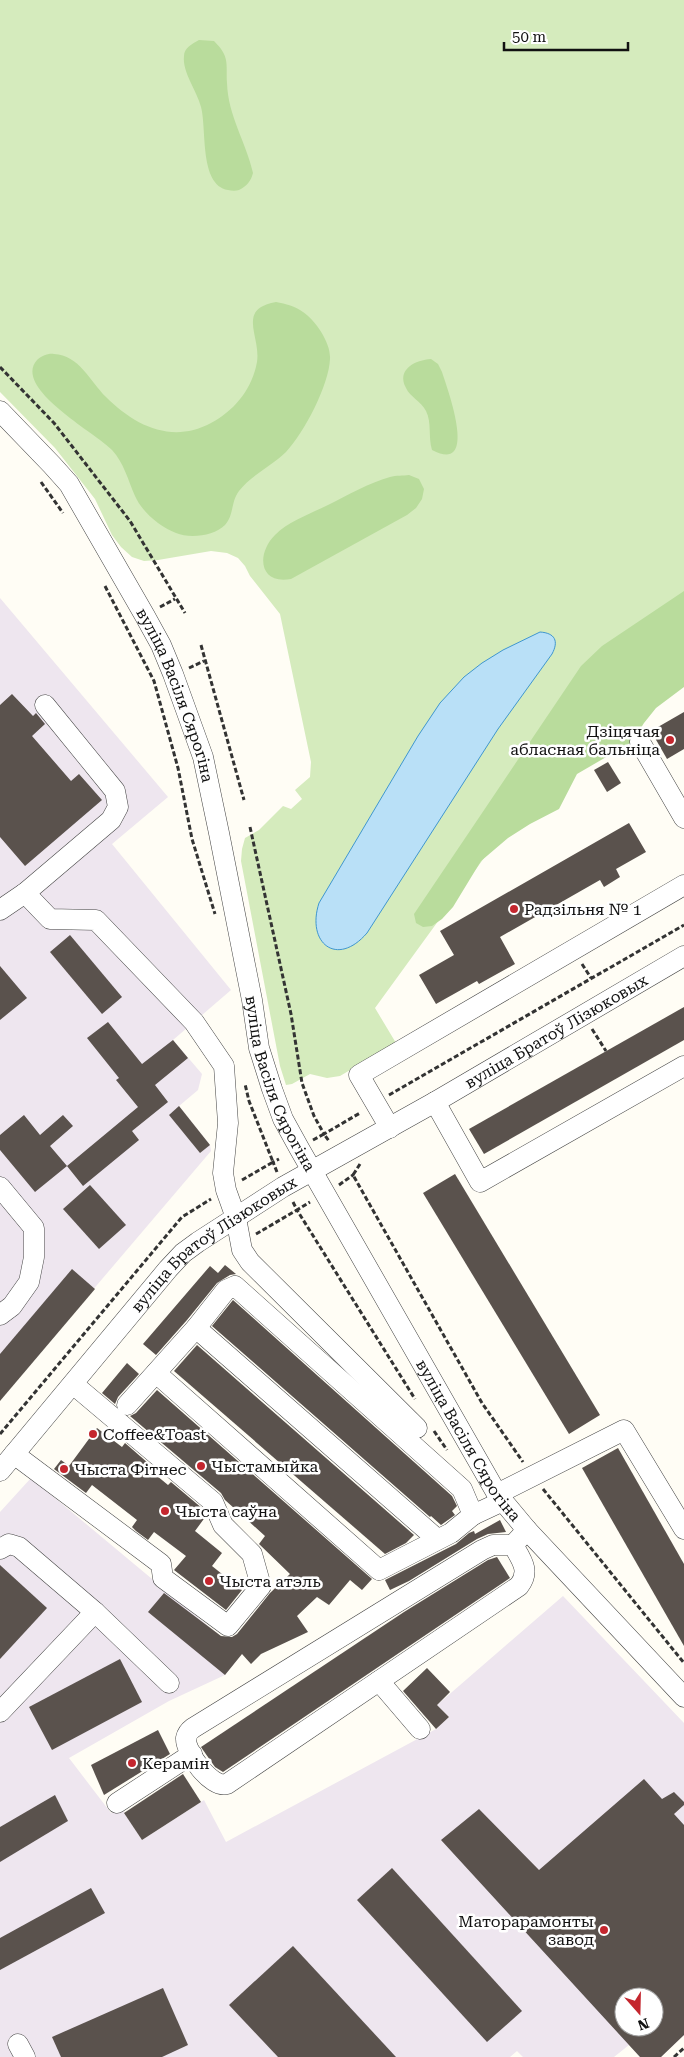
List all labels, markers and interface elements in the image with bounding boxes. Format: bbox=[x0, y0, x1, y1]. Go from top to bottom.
scale bar bbox=[504, 20, 628, 52]
text: 50 m bbox=[512, 28, 547, 46]
street label: вуліца Васіля Сярогіна bbox=[133, 604, 218, 784]
place label: Дзіцячая абласная бальніца bbox=[510, 722, 660, 759]
marker: Дзіцячая абласная бальніца bbox=[664, 734, 676, 746]
place label: Радзільня № 1 bbox=[524, 900, 642, 919]
marker: Радзільня № 1 bbox=[508, 903, 520, 915]
street label: вуліца Братоў Лізюковых bbox=[461, 970, 652, 1092]
street label: вуліца Васіля Сярогіна bbox=[242, 994, 320, 1175]
street label: вуліца Братоў Лізюковых bbox=[127, 1172, 300, 1316]
street label: вуліца Васіля Сярогіна bbox=[412, 1356, 525, 1525]
place label: Coffee&Toast bbox=[103, 1425, 206, 1444]
marker: Coffee&Toast bbox=[87, 1428, 99, 1440]
place label: Чыстамыйка bbox=[211, 1457, 319, 1476]
place label: Чыста Фітнес bbox=[74, 1460, 187, 1479]
marker: Чыстамыйка bbox=[195, 1460, 207, 1472]
marker: Чыста Фітнес bbox=[58, 1463, 70, 1475]
place label: Чыста саўна bbox=[175, 1502, 277, 1521]
marker: Чыста саўна bbox=[159, 1505, 171, 1517]
place label: Чыста атэль bbox=[219, 1572, 321, 1591]
marker: Чыста атэль bbox=[203, 1575, 215, 1587]
place label: Керамін bbox=[142, 1754, 210, 1773]
marker: Керамін bbox=[126, 1757, 138, 1769]
place label: Маторарамонты завод bbox=[458, 1912, 594, 1949]
marker: Маторарамонты завод bbox=[598, 1924, 610, 1936]
north arrow bbox=[614, 1987, 664, 2037]
text: N bbox=[635, 2015, 651, 2034]

